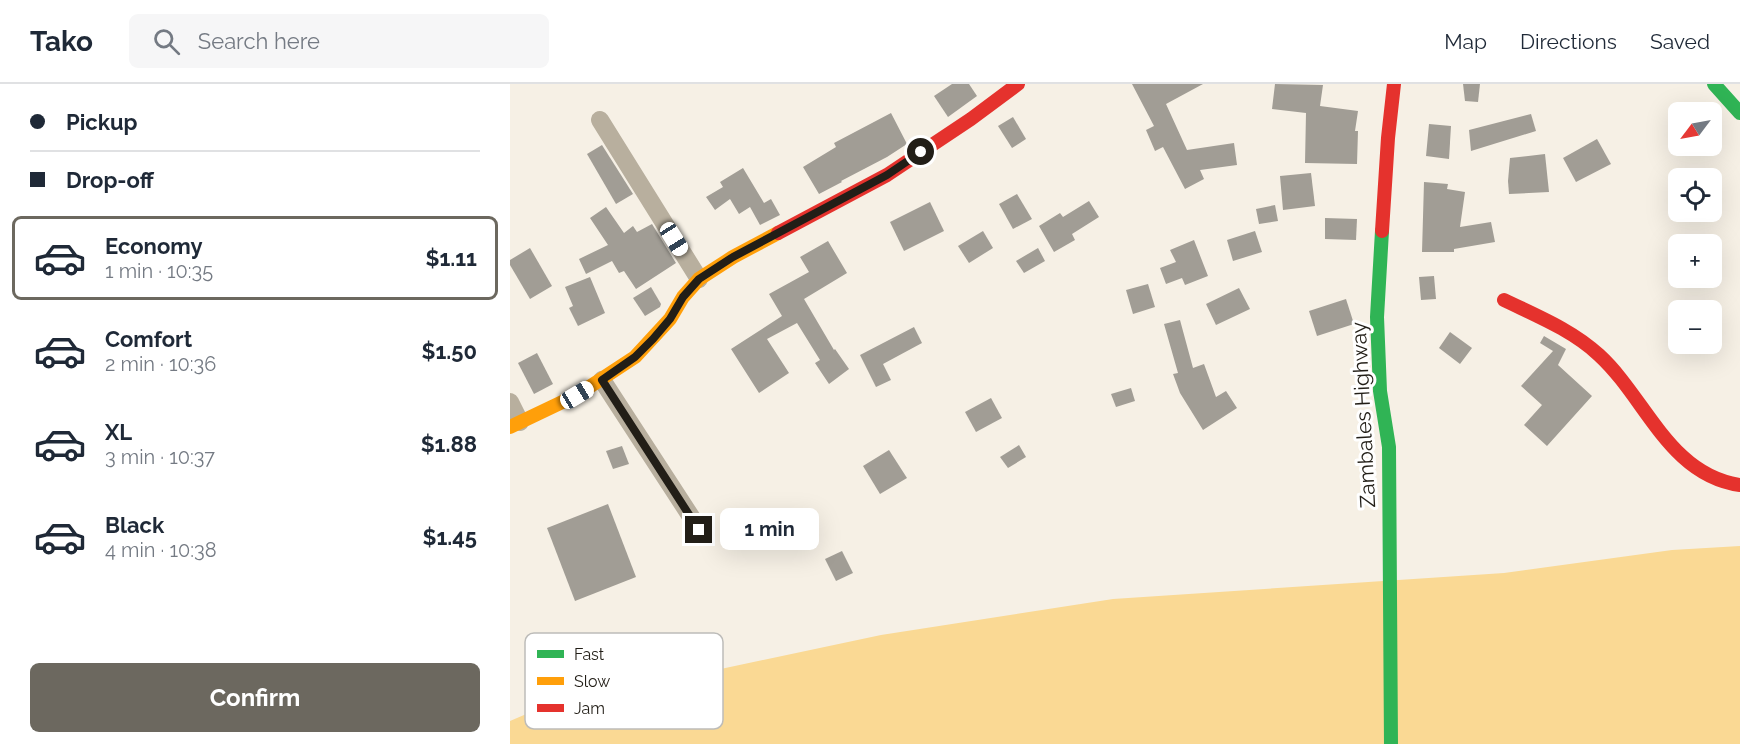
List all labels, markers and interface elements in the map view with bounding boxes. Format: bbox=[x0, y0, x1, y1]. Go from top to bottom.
search box bbox=[129, 14, 549, 68]
text: Tako bbox=[30, 25, 93, 58]
icon: search bbox=[150, 25, 183, 58]
text: Search here bbox=[198, 28, 320, 54]
text: Map bbox=[1444, 29, 1487, 54]
text: Directions bbox=[1520, 29, 1617, 54]
text: Saved bbox=[1650, 29, 1710, 54]
north arrow bbox=[1668, 102, 1722, 156]
map controls bbox=[1668, 102, 1722, 354]
text: Pickup bbox=[66, 109, 138, 135]
route start bbox=[907, 138, 934, 165]
text: Drop-off bbox=[66, 167, 154, 193]
button: locate bbox=[1668, 168, 1722, 222]
car bbox=[657, 219, 691, 259]
icon: car bbox=[33, 231, 87, 285]
text: Economy bbox=[105, 233, 203, 259]
button: + bbox=[1668, 234, 1722, 288]
text: $1.11 bbox=[425, 245, 477, 271]
text: 1 min · 10:35 bbox=[105, 259, 213, 283]
button: − bbox=[1668, 300, 1722, 354]
street label: Zambales Highway bbox=[1346, 321, 1380, 509]
icon: car bbox=[33, 324, 87, 378]
text: Comfort bbox=[105, 326, 192, 352]
text: $1.50 bbox=[422, 338, 477, 364]
text: 2 min · 10:36 bbox=[105, 352, 216, 376]
car bbox=[557, 378, 597, 412]
icon: car bbox=[33, 417, 87, 471]
text: XL bbox=[105, 419, 132, 445]
text: $1.88 bbox=[421, 431, 477, 457]
text: 3 min · 10:37 bbox=[105, 445, 215, 469]
callout: 1 min bbox=[720, 509, 819, 551]
icon: car bbox=[33, 510, 87, 564]
text: Black bbox=[105, 512, 164, 538]
route end bbox=[685, 516, 712, 543]
text: 1 min bbox=[744, 517, 795, 541]
text: $1.45 bbox=[422, 524, 477, 550]
text: 4 min · 10:38 bbox=[105, 538, 217, 562]
legend bbox=[525, 633, 723, 729]
text: Fast bbox=[574, 645, 605, 664]
button: Confirm bbox=[30, 663, 480, 732]
text: Slow bbox=[574, 672, 610, 691]
text: Jam bbox=[574, 699, 605, 718]

